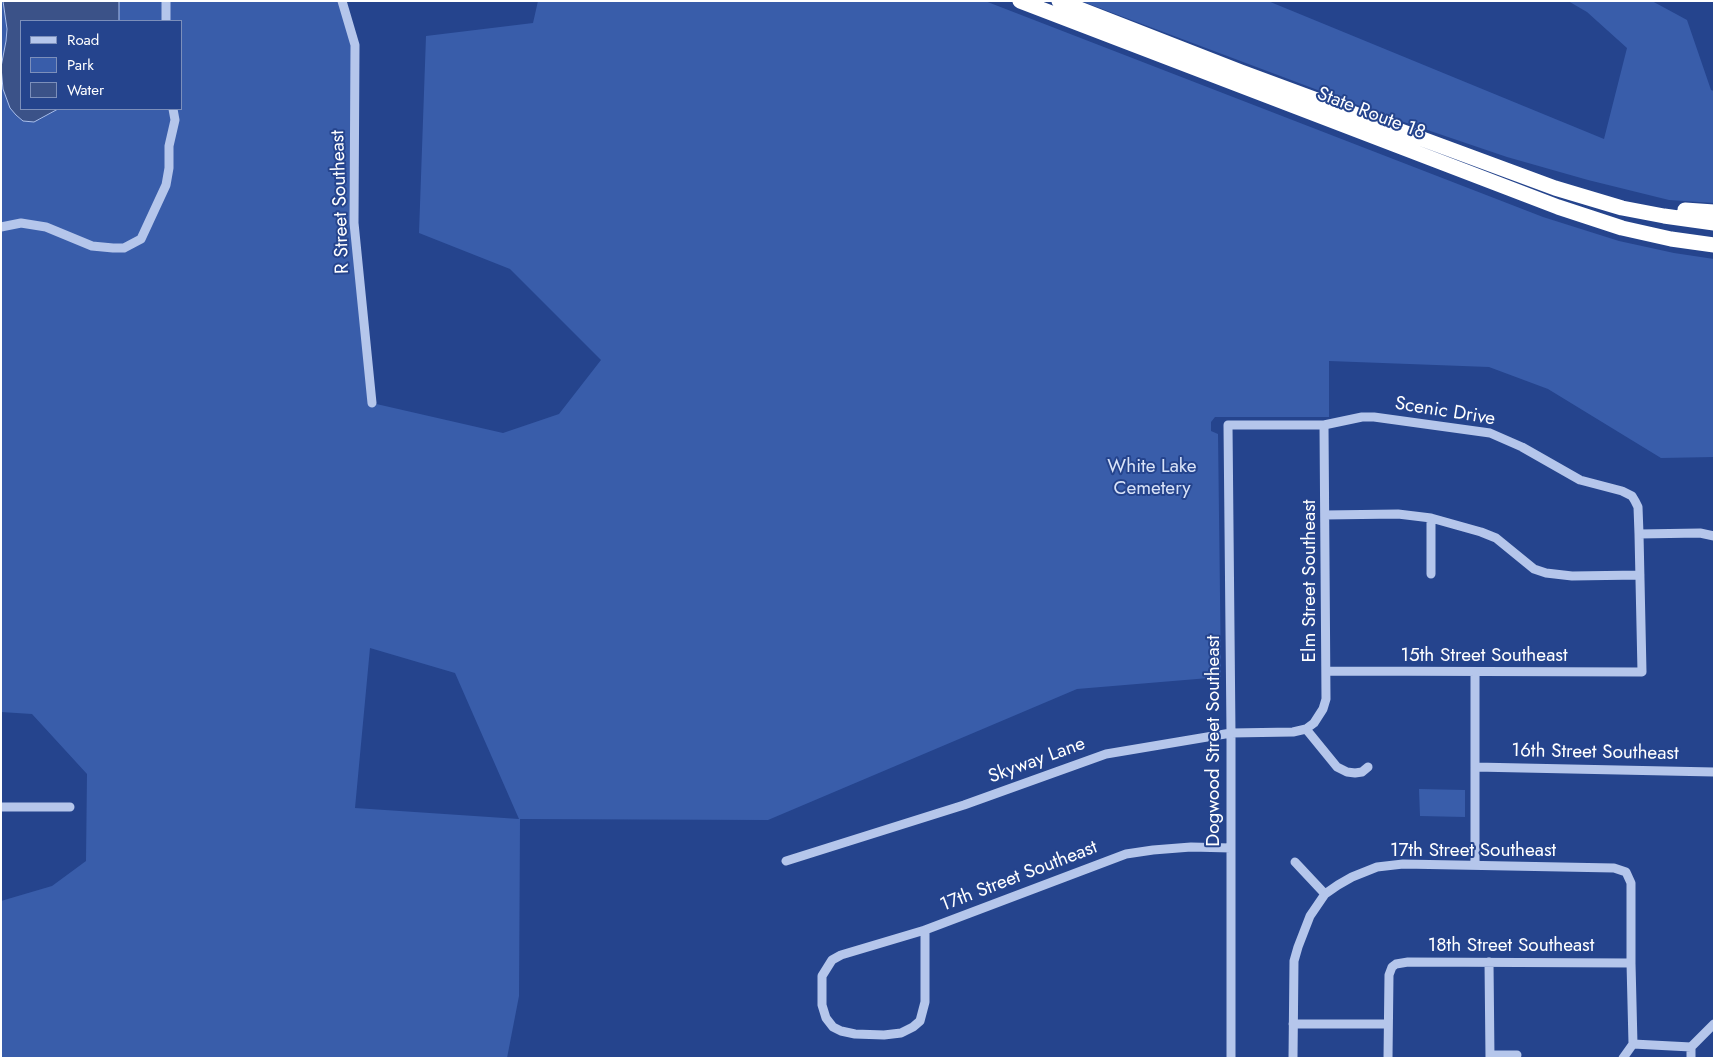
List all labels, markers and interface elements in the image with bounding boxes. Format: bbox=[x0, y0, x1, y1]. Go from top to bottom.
legend bbox=[20, 20, 182, 110]
text: Road bbox=[67, 29, 99, 51]
text: Park bbox=[67, 54, 94, 76]
text: Water bbox=[67, 79, 104, 101]
street label: State Route 18 bbox=[1314, 83, 1428, 145]
street label: R Street Southeast bbox=[327, 130, 355, 274]
street label: Scenic Drive bbox=[1393, 393, 1497, 431]
park label: White Lake Cemetery bbox=[1107, 456, 1197, 500]
street label: Elm Street Southeast bbox=[1299, 500, 1321, 662]
street label: Dogwood Street Southeast bbox=[1203, 635, 1225, 847]
street label: 15th Street Southeast bbox=[1401, 645, 1567, 667]
street label: Skyway Lane bbox=[985, 733, 1089, 789]
street label: 16th Street Southeast bbox=[1511, 740, 1679, 766]
street label: 17th Street Southeast bbox=[937, 837, 1101, 917]
street label: 17th Street Southeast bbox=[1390, 840, 1556, 862]
street label: 18th Street Southeast bbox=[1428, 935, 1594, 957]

